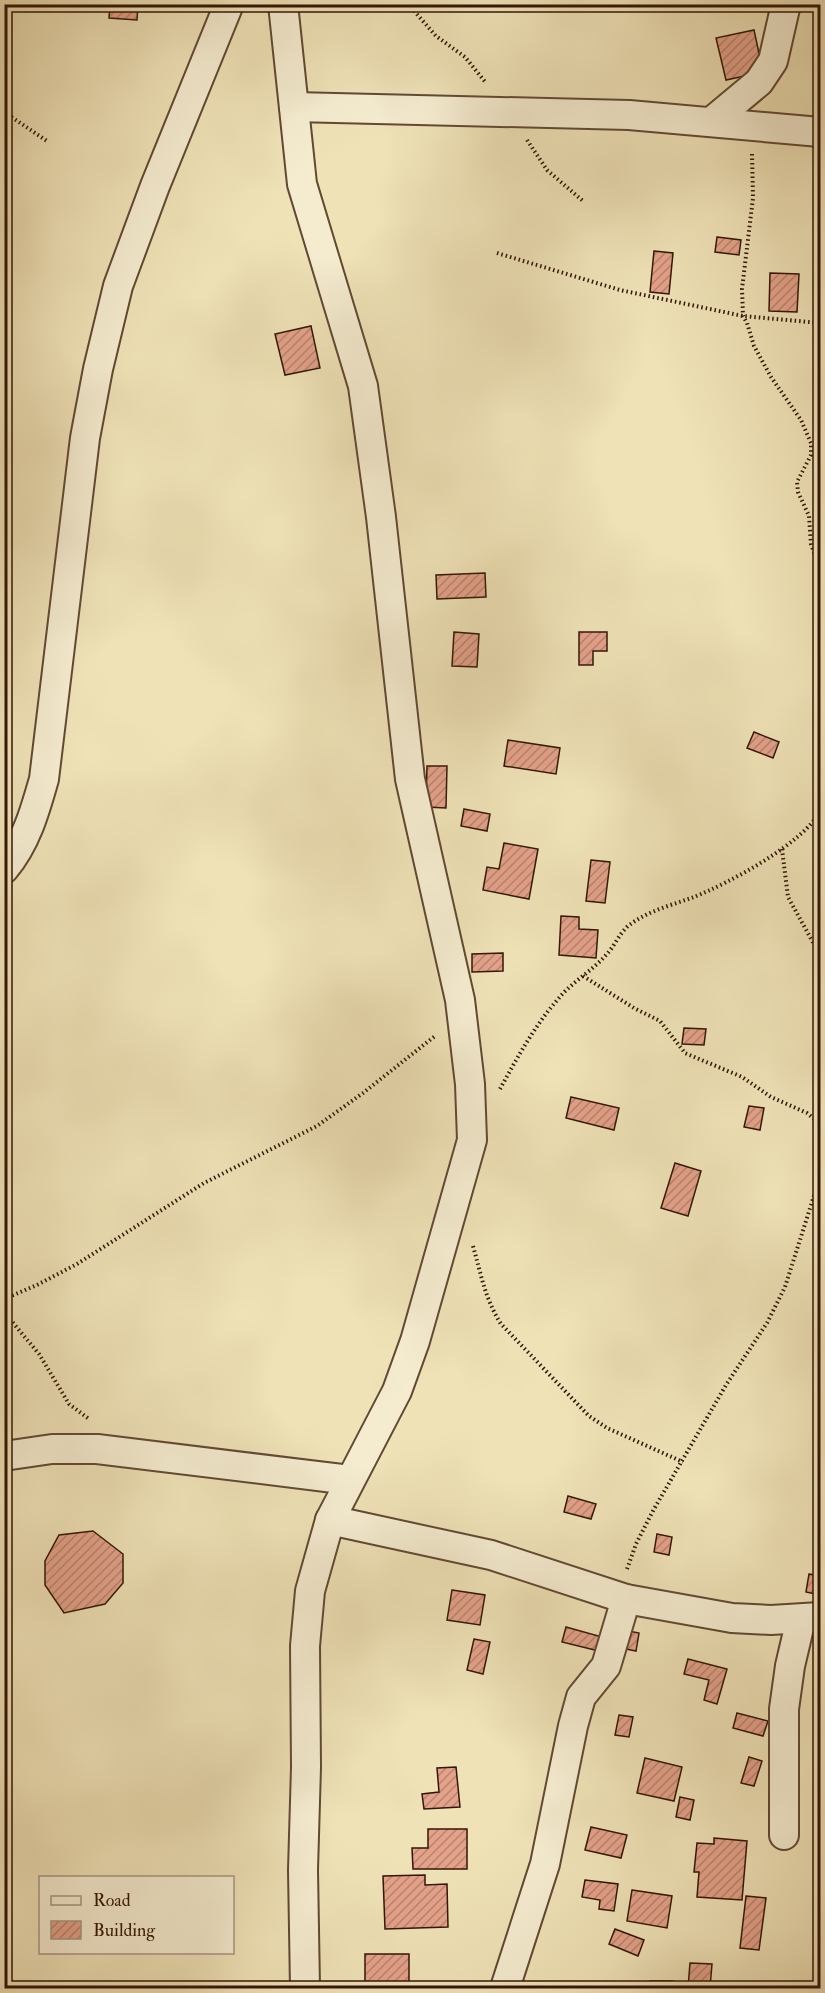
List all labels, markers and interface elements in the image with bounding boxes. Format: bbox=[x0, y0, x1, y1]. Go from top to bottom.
legend bbox=[39, 1876, 234, 1954]
text: Road bbox=[93, 1889, 131, 1912]
text: Building bbox=[93, 1919, 156, 1942]

